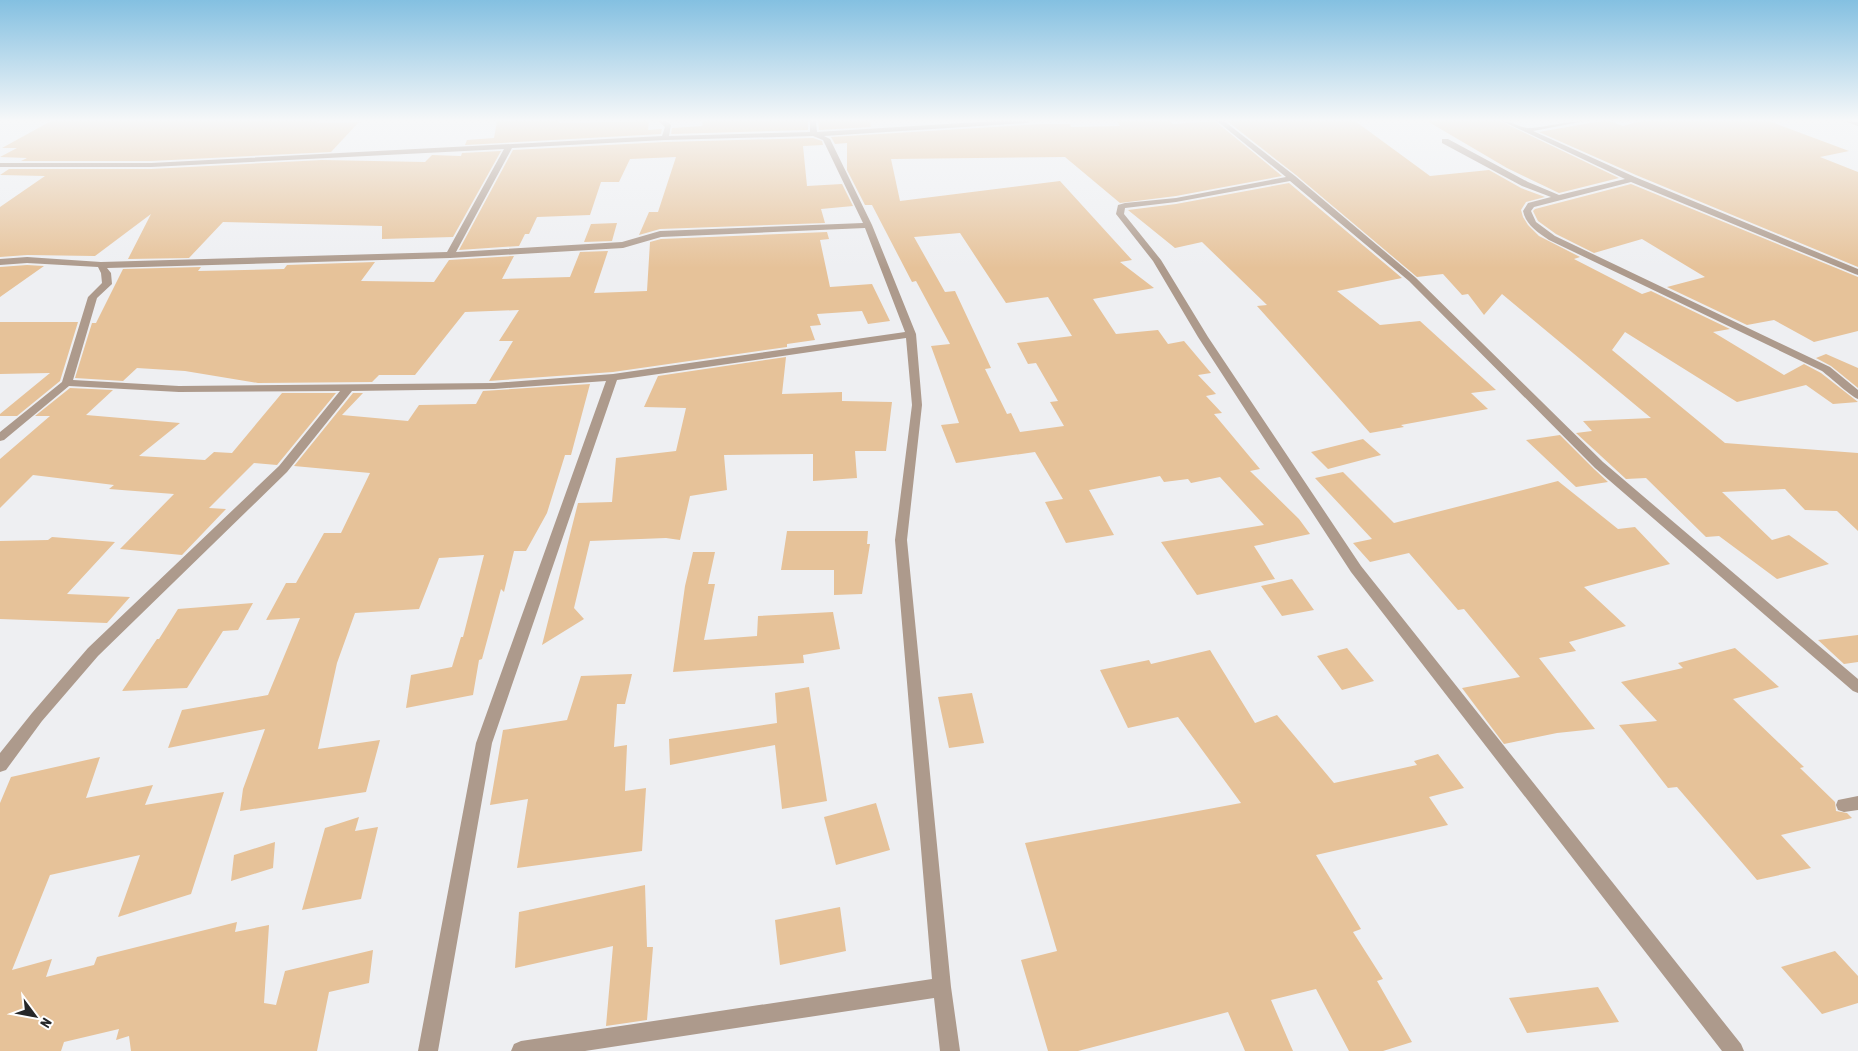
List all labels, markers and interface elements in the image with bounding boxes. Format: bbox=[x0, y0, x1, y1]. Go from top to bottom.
north arrow bbox=[10, 991, 60, 1041]
text: N bbox=[37, 1015, 55, 1031]

